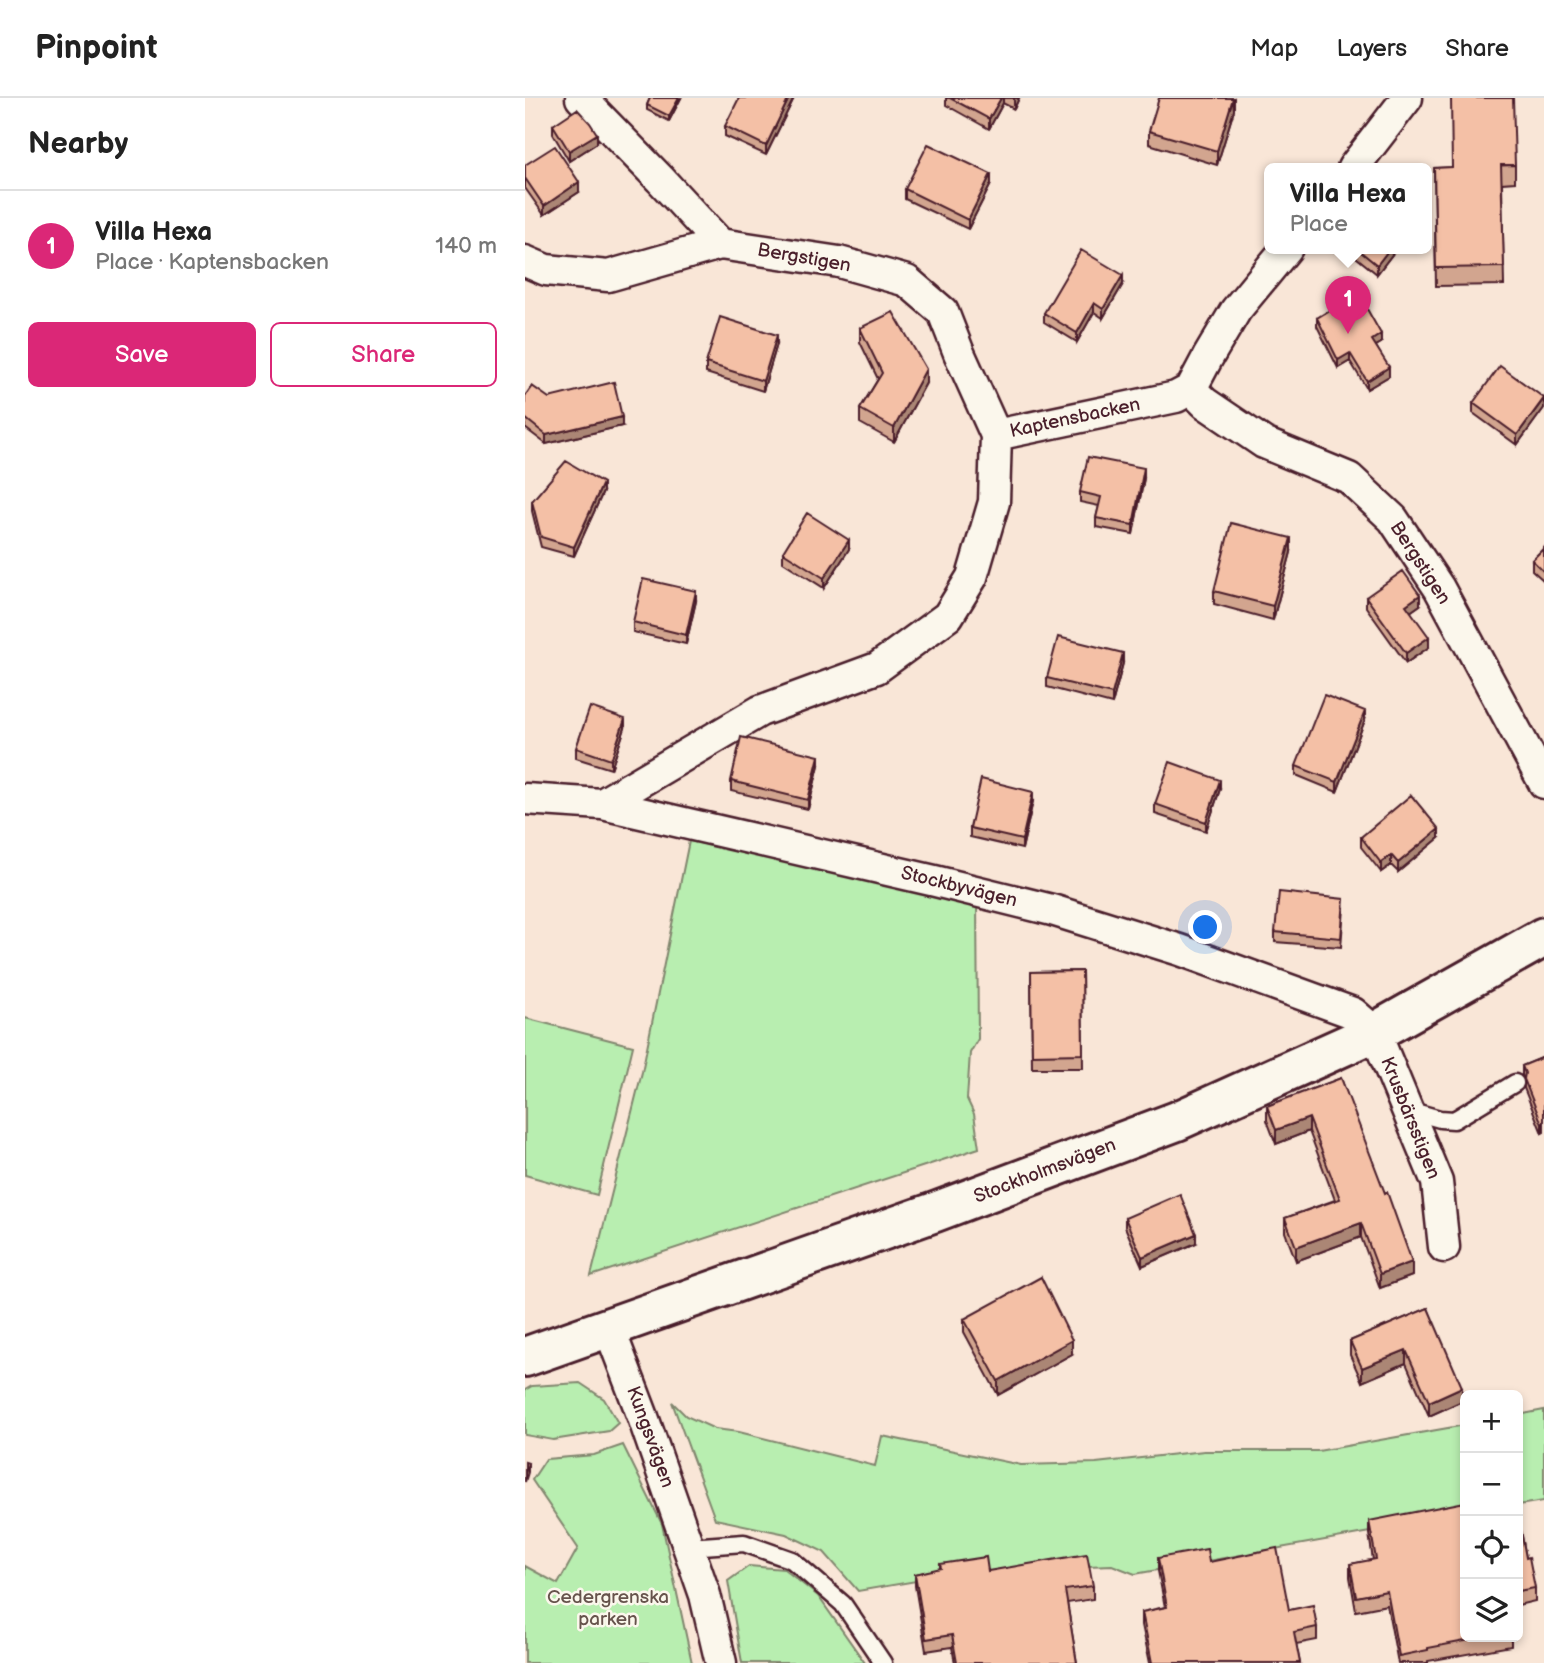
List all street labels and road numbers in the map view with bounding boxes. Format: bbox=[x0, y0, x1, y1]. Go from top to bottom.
street label: Bergstigen bbox=[756, 238, 852, 278]
street label: Kaptensbacken bbox=[1008, 393, 1142, 443]
street label: Bergstigen bbox=[1385, 517, 1455, 609]
street label: Stockbyvägen bbox=[899, 861, 1019, 913]
street label: Krusbärsstigen bbox=[1375, 1054, 1445, 1182]
street label: Stockholmsvägen bbox=[971, 1133, 1119, 1209]
street label: Kungsvägen bbox=[621, 1383, 679, 1491]

